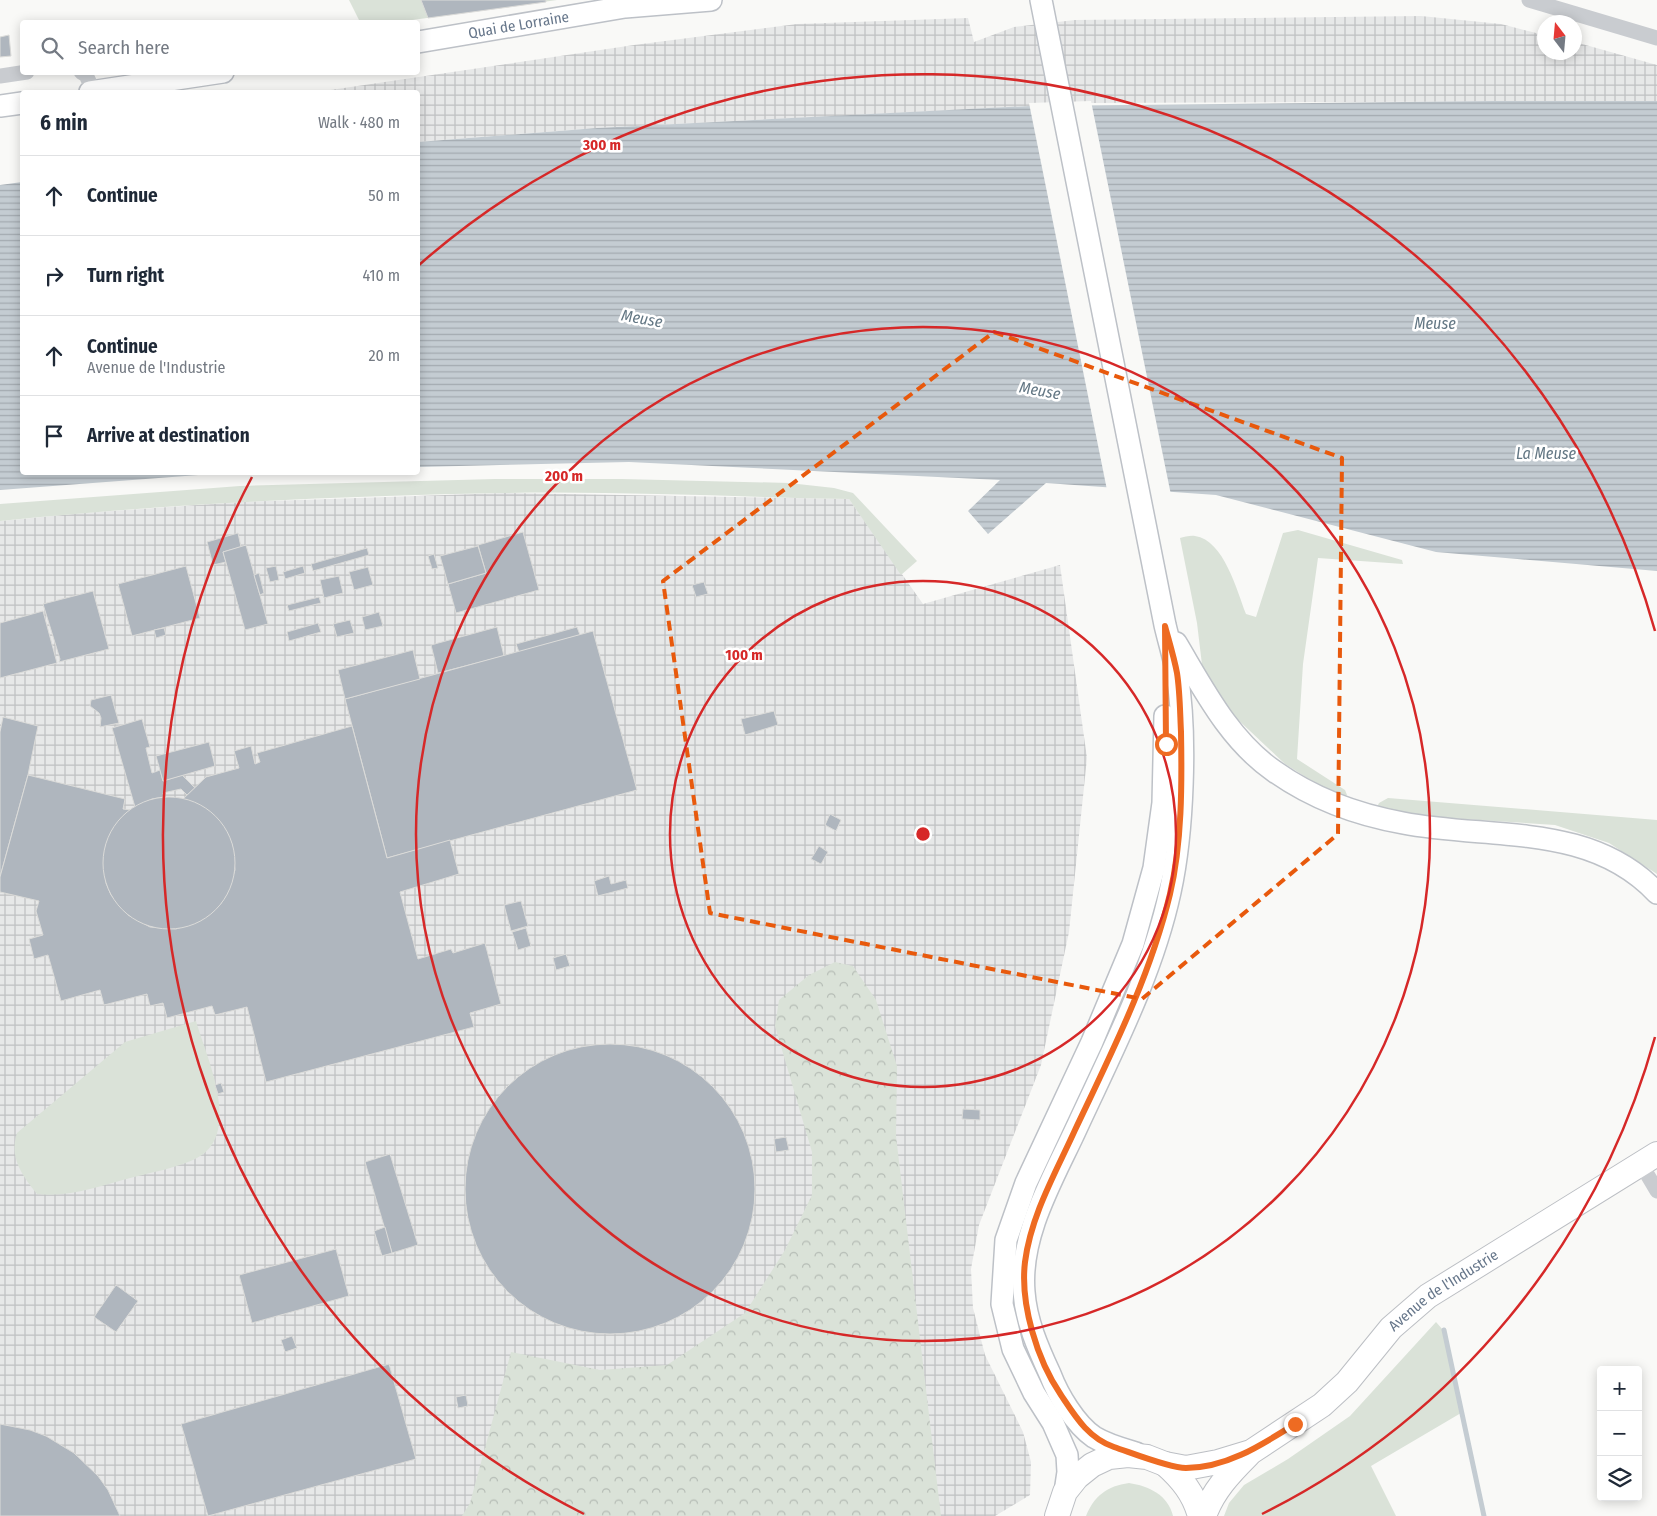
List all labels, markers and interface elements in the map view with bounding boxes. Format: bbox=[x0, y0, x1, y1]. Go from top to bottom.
street label: Quai de Lorraine bbox=[467, 8, 570, 42]
north arrow bbox=[1537, 15, 1582, 60]
search box bbox=[20, 20, 420, 75]
icon: search bbox=[38, 34, 66, 62]
text: Search here bbox=[78, 36, 170, 59]
text: 6 min bbox=[40, 110, 88, 136]
text: Walk · 480 m bbox=[318, 113, 400, 132]
text: 300 m bbox=[582, 136, 621, 154]
icon: ahead bbox=[40, 182, 68, 210]
text: Continue bbox=[87, 184, 158, 207]
text: 50 m bbox=[368, 186, 400, 205]
icon: right bbox=[40, 262, 68, 290]
text: Turn right bbox=[87, 264, 164, 287]
text: 410 m bbox=[362, 266, 400, 285]
water label: Meuse bbox=[620, 306, 664, 332]
water label: Meuse bbox=[1414, 314, 1456, 333]
text: Continue bbox=[87, 335, 158, 358]
icon: ahead bbox=[40, 342, 68, 370]
text: 20 m bbox=[369, 346, 400, 365]
text: Avenue de l'Industrie bbox=[87, 358, 225, 377]
water label: Meuse bbox=[1018, 378, 1062, 404]
icon: arrive bbox=[40, 422, 68, 450]
text: Arrive at destination bbox=[87, 424, 250, 447]
water label: La Meuse bbox=[1516, 444, 1577, 463]
text: 200 m bbox=[544, 467, 583, 485]
text: 100 m bbox=[725, 646, 763, 664]
route start bbox=[1155, 733, 1178, 756]
centre of rings bbox=[914, 825, 932, 843]
street label: Avenue de l'Industrie bbox=[1385, 1246, 1501, 1335]
map controls bbox=[1597, 1366, 1642, 1501]
button: + bbox=[1597, 1366, 1642, 1411]
button: − bbox=[1597, 1411, 1642, 1456]
route end bbox=[1284, 1413, 1307, 1436]
button: layers bbox=[1597, 1456, 1642, 1501]

